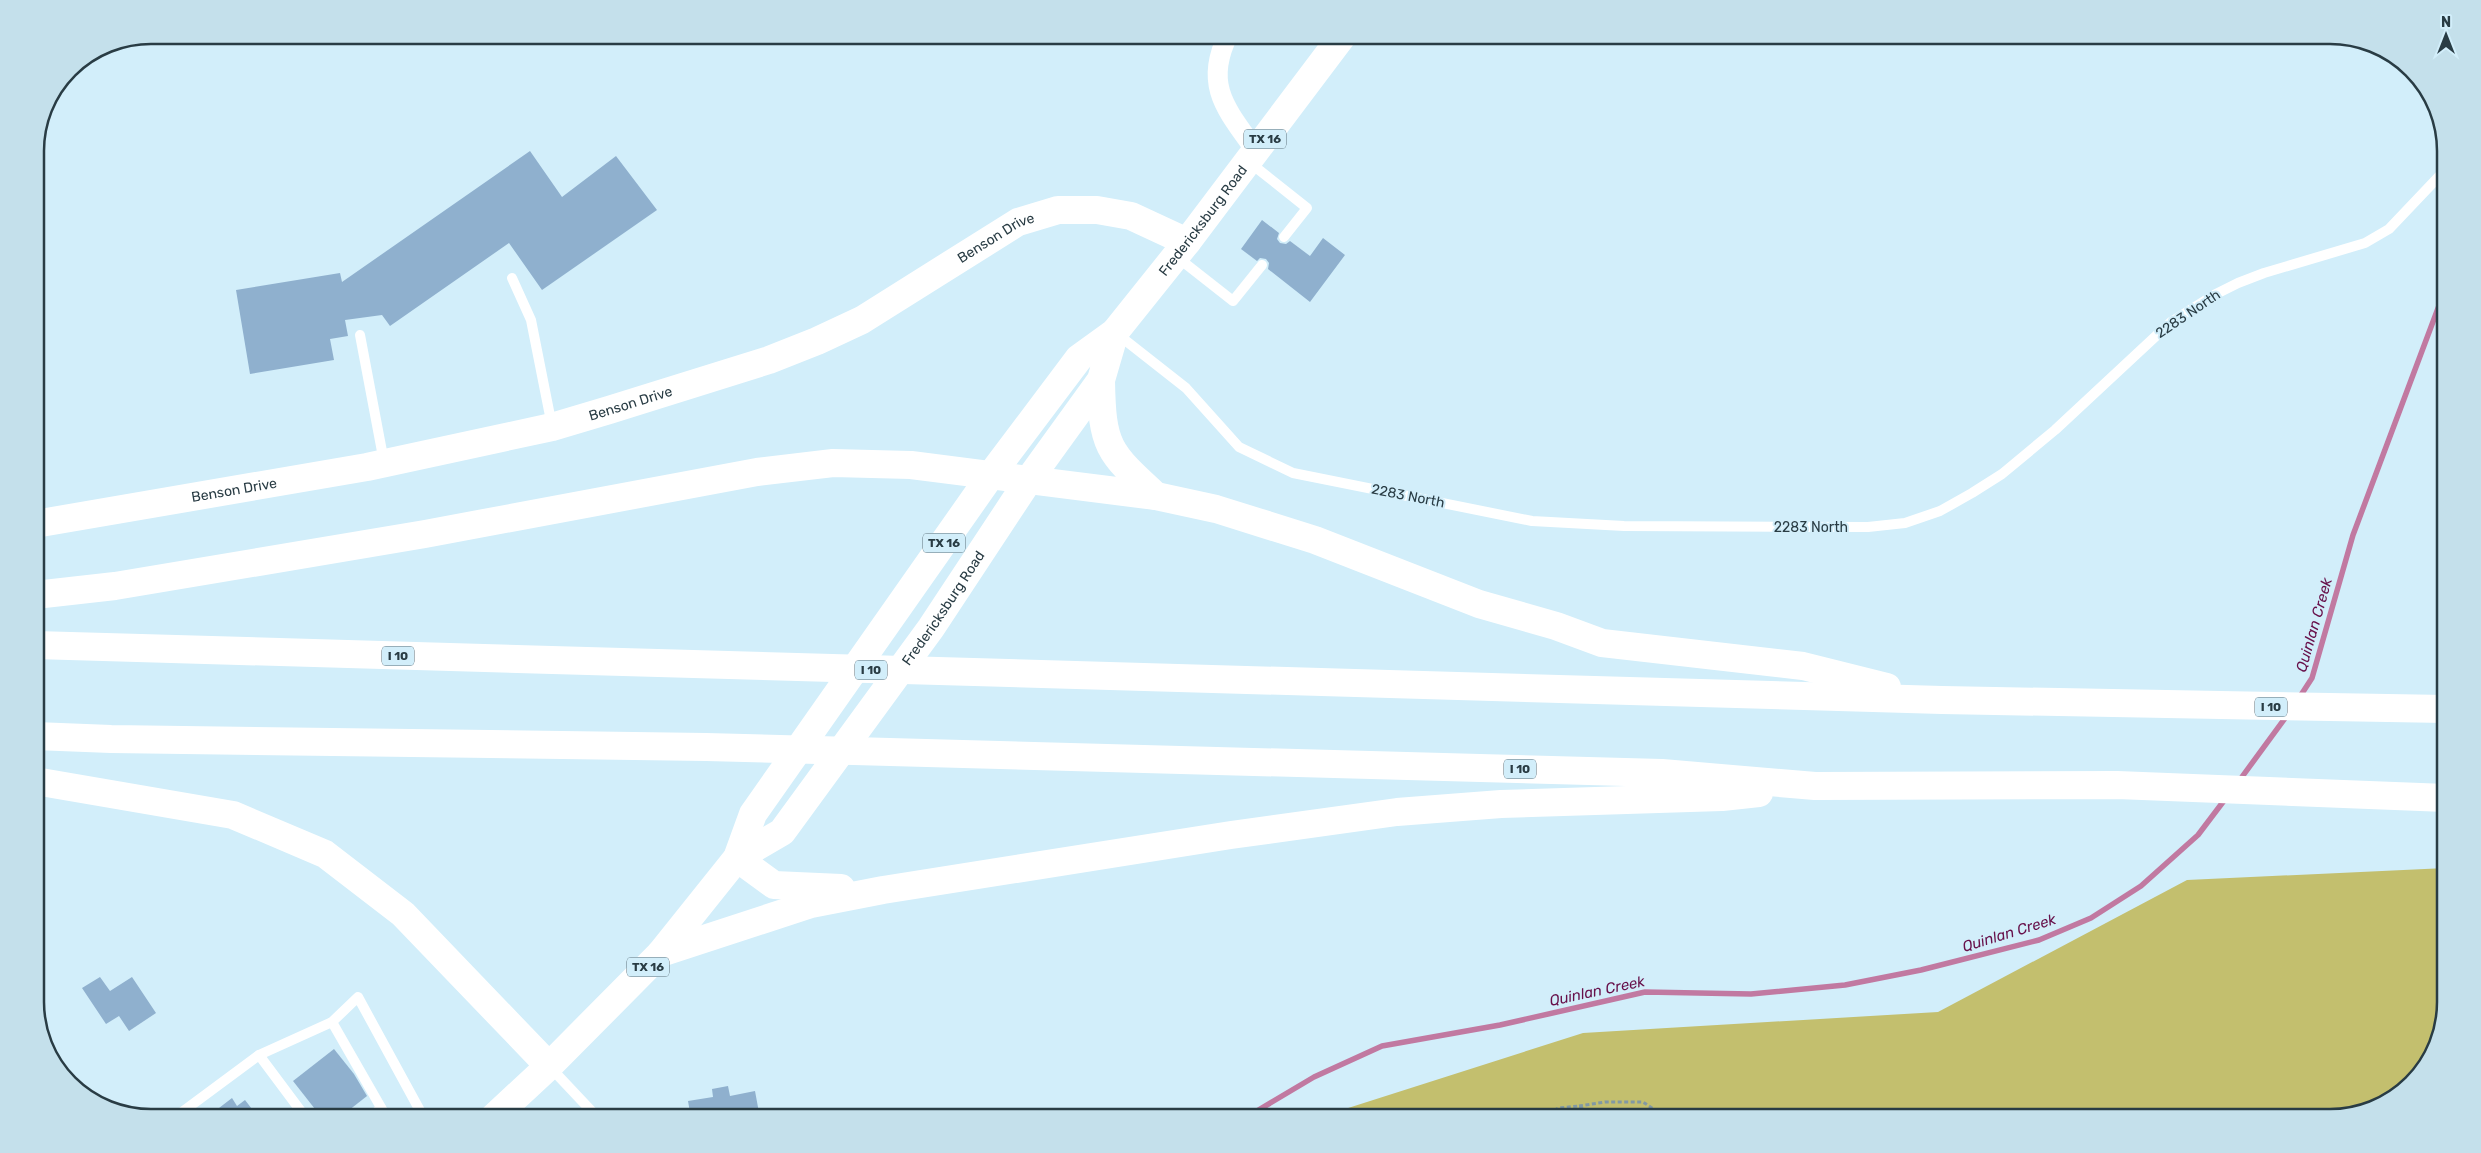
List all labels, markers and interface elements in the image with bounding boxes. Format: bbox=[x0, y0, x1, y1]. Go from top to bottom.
north arrow bbox=[2421, 10, 2471, 60]
text: N bbox=[2441, 14, 2451, 31]
road number: TX 16 bbox=[1244, 130, 1286, 148]
street label: Fredericksburg Road bbox=[1155, 162, 1250, 279]
street label: Benson Drive bbox=[954, 209, 1036, 266]
street label: 2283 North bbox=[2152, 286, 2224, 342]
street label: Benson Drive bbox=[587, 382, 674, 424]
street label: Benson Drive bbox=[190, 474, 278, 506]
street label: 2283 North bbox=[1370, 481, 1446, 511]
street label: 2283 North bbox=[1774, 519, 1848, 536]
road number: TX 16 bbox=[923, 534, 965, 552]
street label: Fredericksburg Road bbox=[898, 547, 988, 669]
water label: Quinlan Creek bbox=[2292, 576, 2336, 674]
road number: I 10 bbox=[382, 646, 414, 666]
road number: I 10 bbox=[855, 660, 887, 680]
road number: I 10 bbox=[2255, 698, 2287, 716]
road number: I 10 bbox=[1504, 760, 1536, 779]
water label: Quinlan Creek bbox=[1960, 910, 2058, 956]
road number: TX 16 bbox=[627, 958, 669, 976]
water label: Quinlan Creek bbox=[1548, 972, 1647, 1010]

